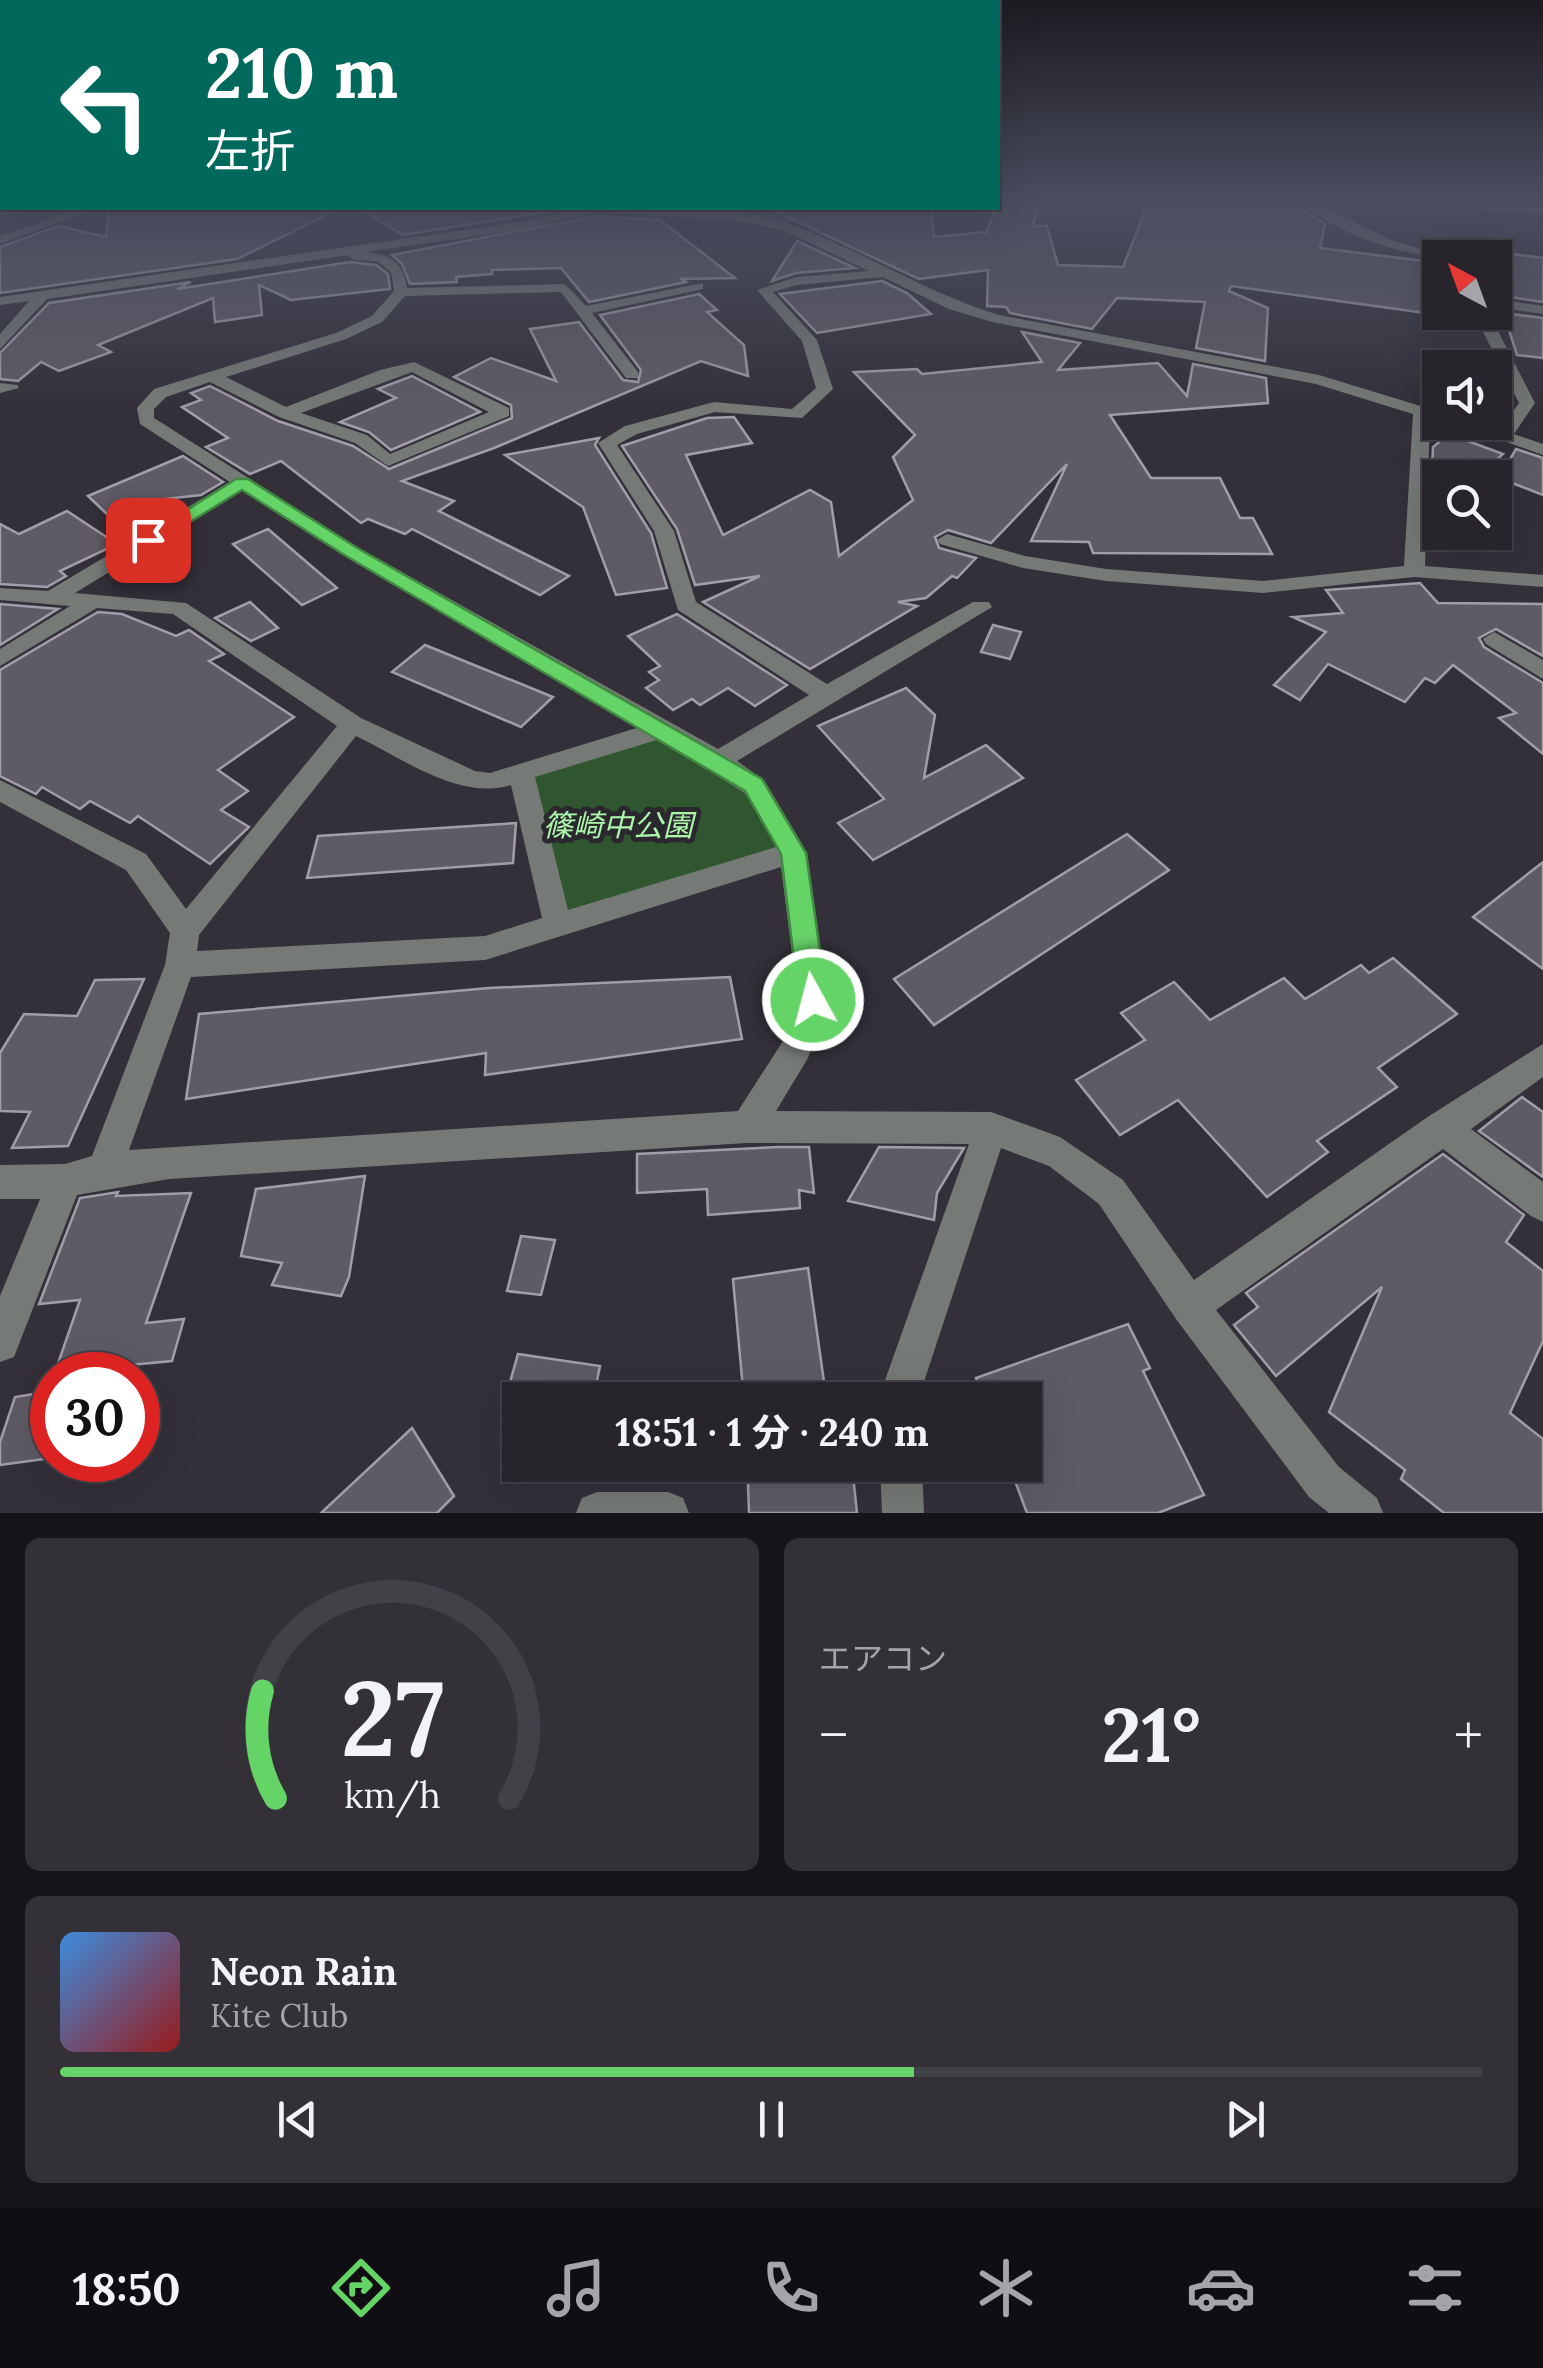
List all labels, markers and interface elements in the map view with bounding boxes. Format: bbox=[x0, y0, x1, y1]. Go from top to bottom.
text: 210 m bbox=[205, 28, 398, 117]
icon: left bbox=[40, 40, 170, 170]
text: 左折 bbox=[205, 122, 295, 179]
north arrow bbox=[1422, 240, 1512, 330]
map controls bbox=[1422, 240, 1512, 550]
button: sound bbox=[1422, 350, 1512, 440]
button: search bbox=[1422, 460, 1512, 550]
pin bbox=[106, 498, 191, 583]
icon: arrive bbox=[121, 513, 176, 568]
park label: 篠崎中公園 bbox=[543, 806, 697, 844]
position arrow bbox=[761, 948, 865, 1052]
speed limit sign: 30 bbox=[30, 1352, 160, 1482]
text: 18:51 · 1 分 · 240 m bbox=[615, 1408, 929, 1456]
text: エアコン bbox=[819, 1638, 947, 1679]
text: 27 bbox=[340, 1651, 444, 1784]
text: 21° bbox=[1101, 1687, 1201, 1783]
text: − bbox=[819, 1700, 848, 1770]
text: + bbox=[1454, 1700, 1483, 1770]
text: km/h bbox=[344, 1772, 440, 1818]
text: Neon Rain bbox=[210, 1947, 397, 1995]
text: Kite Club bbox=[210, 1995, 348, 2036]
icon: previous bbox=[270, 2092, 325, 2147]
icon: pause bbox=[744, 2092, 799, 2147]
icon: next bbox=[1218, 2092, 1273, 2147]
icon: directions bbox=[326, 2253, 396, 2323]
icon: music bbox=[541, 2253, 611, 2323]
icon: phone bbox=[756, 2253, 826, 2323]
icon: climate bbox=[971, 2253, 1041, 2323]
icon: car bbox=[1186, 2253, 1256, 2323]
icon: filters bbox=[1400, 2253, 1470, 2323]
text: 18:50 bbox=[72, 2260, 181, 2317]

